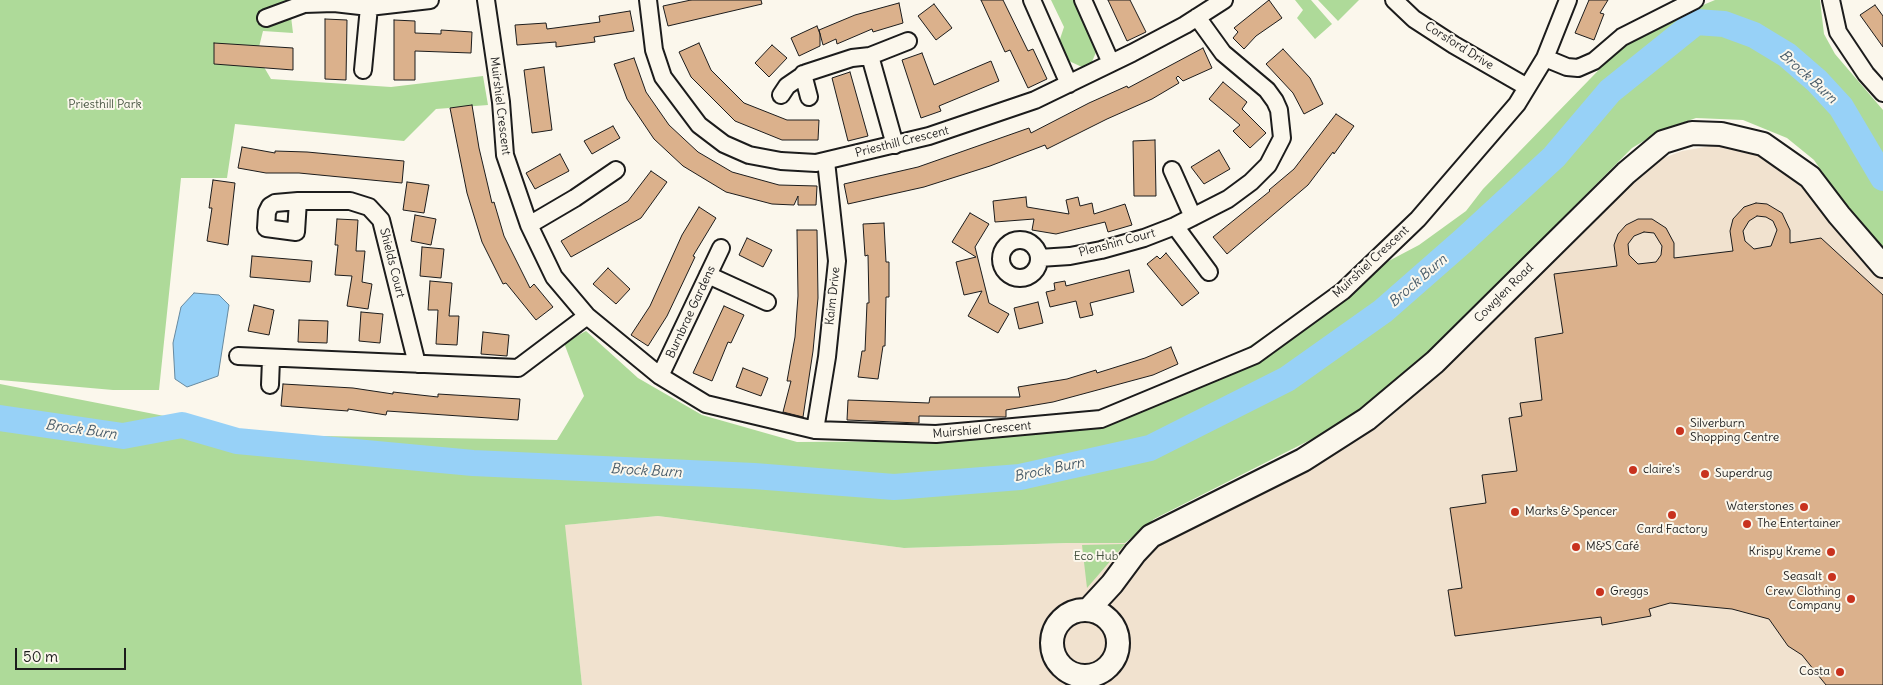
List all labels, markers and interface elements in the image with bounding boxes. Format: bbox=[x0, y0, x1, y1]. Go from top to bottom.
street label: Corsford Drive bbox=[1422, 19, 1496, 73]
water label: Brock Burn bbox=[1776, 47, 1840, 107]
street label: Muirshiel Crescent bbox=[487, 56, 513, 156]
park label: Priesthill Park bbox=[68, 98, 142, 112]
street label: Priesthill Crescent bbox=[854, 123, 950, 161]
street label: Muirshiel Crescent bbox=[1330, 223, 1412, 301]
street label: Plenshin Court bbox=[1077, 226, 1157, 260]
street label: Shields Court bbox=[376, 227, 408, 299]
water label: Brock Burn bbox=[1386, 251, 1450, 311]
street label: Cowglen Road bbox=[1471, 260, 1537, 326]
street label: Burnbrae Gardens bbox=[663, 263, 719, 361]
street label: Kaim Drive bbox=[823, 266, 843, 326]
water label: Brock Burn bbox=[44, 417, 118, 443]
place label: Silverburn Shopping Centre bbox=[1690, 417, 1779, 445]
street label: Muirshiel Crescent bbox=[932, 419, 1032, 441]
marker: Silverburn Shopping Centre bbox=[1674, 425, 1686, 437]
water label: Brock Burn bbox=[1012, 454, 1086, 486]
water label: Brock Burn bbox=[610, 461, 682, 481]
place label: claire's bbox=[1643, 463, 1680, 477]
marker: claire's bbox=[1627, 464, 1639, 476]
place label: Superdrug bbox=[1715, 467, 1772, 481]
marker: Superdrug bbox=[1699, 468, 1711, 480]
place label: Waterstones bbox=[1726, 500, 1794, 514]
marker: Waterstones bbox=[1798, 501, 1810, 513]
place label: Marks & Spencer bbox=[1525, 505, 1617, 519]
marker: Marks & Spencer bbox=[1509, 506, 1521, 518]
marker: Card Factory bbox=[1666, 509, 1678, 521]
place label: The Entertainer bbox=[1757, 517, 1841, 531]
marker: The Entertainer bbox=[1741, 518, 1753, 530]
place label: Card Factory bbox=[1637, 523, 1707, 537]
place label: M&S Café bbox=[1586, 540, 1639, 554]
marker: M&S Café bbox=[1570, 541, 1582, 553]
place label: Krispy Kreme bbox=[1749, 545, 1821, 559]
marker: Krispy Kreme bbox=[1825, 546, 1837, 558]
park label: Eco Hub bbox=[1074, 550, 1118, 564]
place label: Seasalt bbox=[1783, 570, 1822, 584]
marker: Seasalt bbox=[1826, 571, 1838, 583]
place label: Greggs bbox=[1610, 585, 1649, 599]
place label: Crew Clothing Company bbox=[1765, 585, 1841, 613]
marker: Greggs bbox=[1594, 586, 1606, 598]
marker: Crew Clothing Company bbox=[1845, 593, 1857, 605]
scale bar bbox=[18, 638, 129, 670]
text: 50 m bbox=[23, 647, 58, 666]
place label: Costa bbox=[1799, 665, 1830, 679]
marker: Costa bbox=[1834, 666, 1846, 678]

